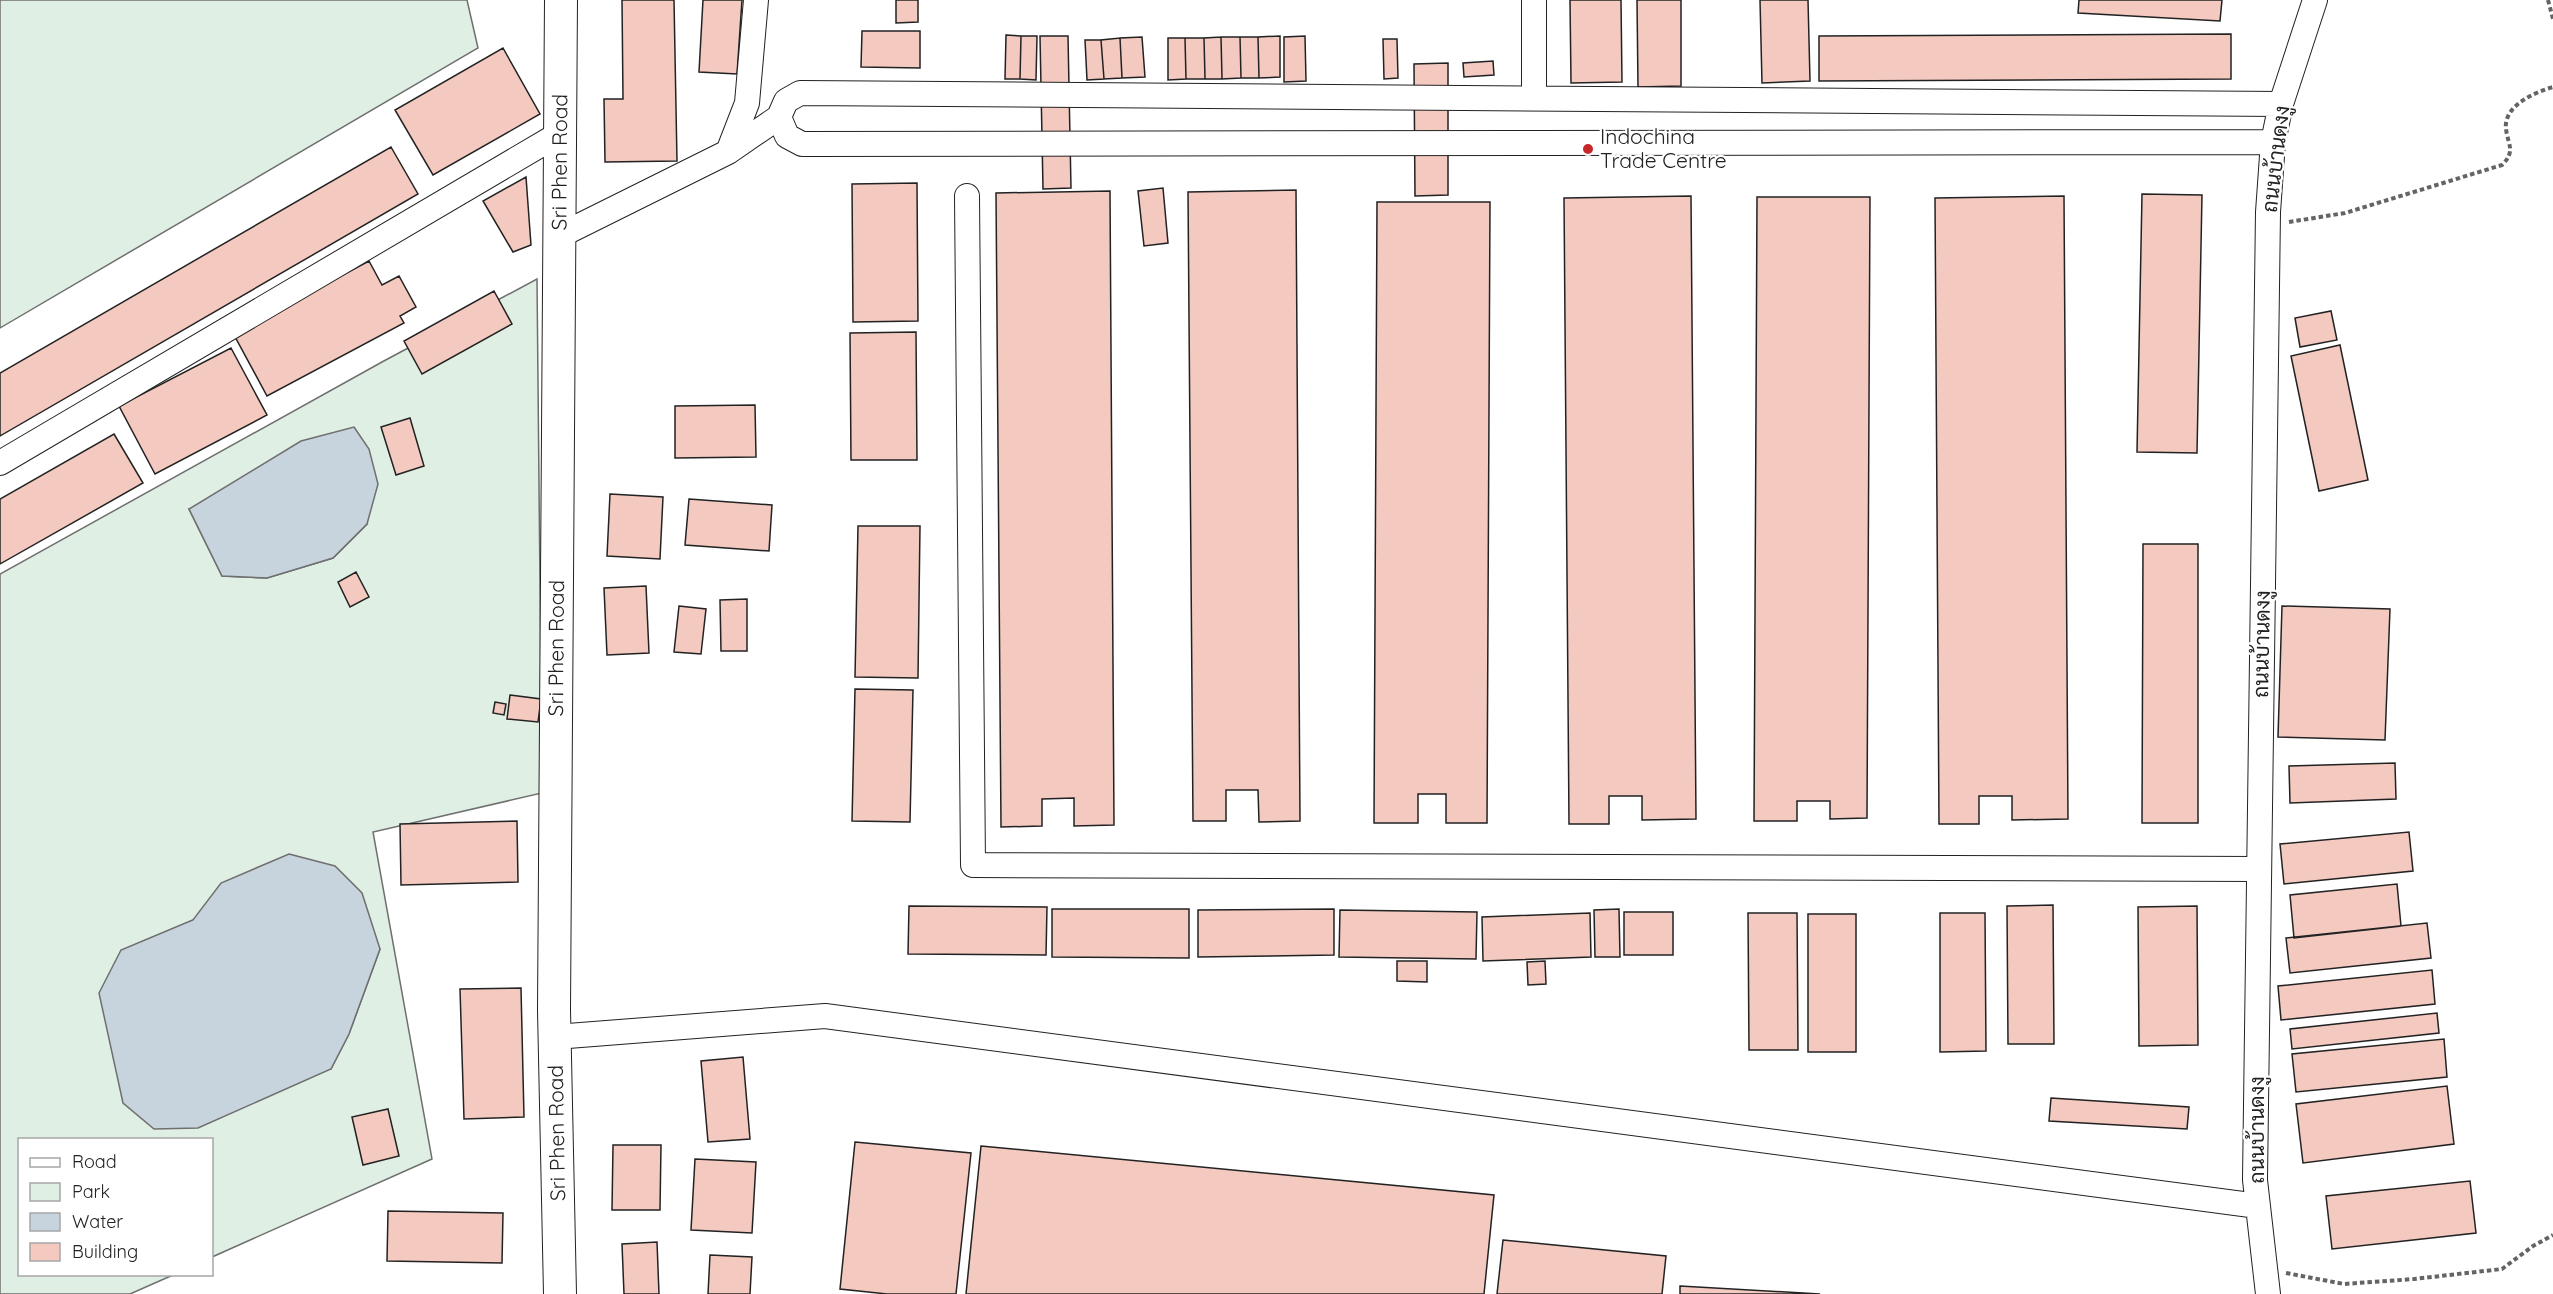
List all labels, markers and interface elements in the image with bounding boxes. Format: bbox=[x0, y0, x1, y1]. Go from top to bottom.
street label: Sri Phen Road bbox=[545, 94, 572, 230]
street label: ถนนบ้านดงงู bbox=[2256, 104, 2297, 214]
place label: Indochina Trade Centre bbox=[1600, 123, 1727, 173]
marker: Indochina Trade Centre bbox=[1581, 142, 1595, 156]
street label: Sri Phen Road bbox=[542, 580, 569, 716]
street label: ถนนบ้านดงงู bbox=[2247, 590, 2278, 698]
street label: Sri Phen Road bbox=[542, 1065, 570, 1201]
street label: ถนนบ้านดงงู bbox=[2243, 1076, 2272, 1184]
legend bbox=[18, 1138, 213, 1276]
text: Road bbox=[72, 1150, 117, 1173]
text: Park bbox=[72, 1180, 110, 1203]
text: Water bbox=[72, 1210, 123, 1233]
text: Building bbox=[72, 1240, 138, 1263]

